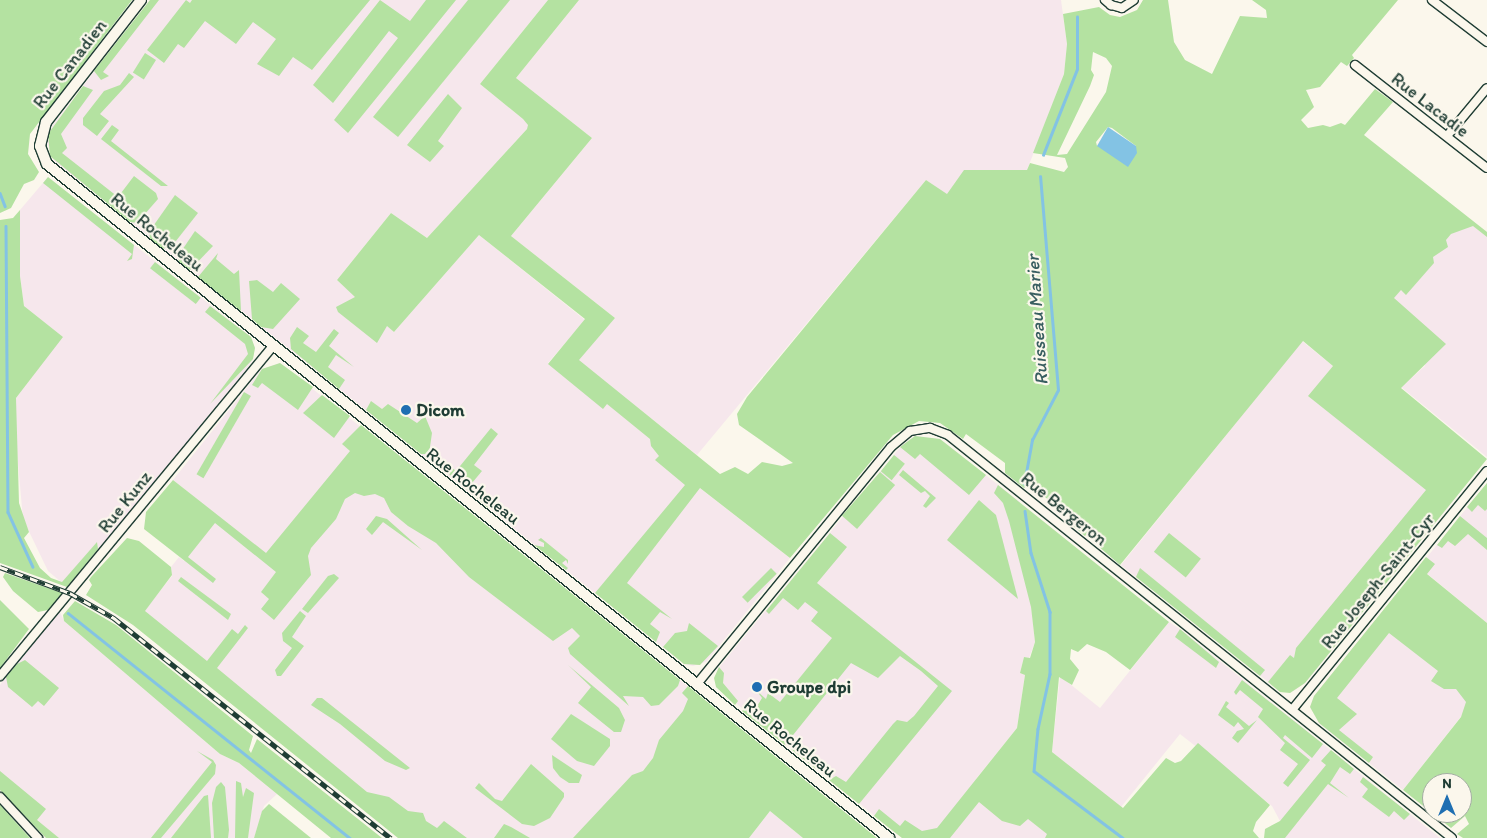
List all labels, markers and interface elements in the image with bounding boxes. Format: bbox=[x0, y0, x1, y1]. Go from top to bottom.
street label: Rue Canadien bbox=[29, 15, 111, 113]
street label: Rue Lacadie bbox=[1387, 68, 1473, 142]
street label: Rue Rocheleau bbox=[106, 188, 208, 276]
water label: Ruisseau Marier bbox=[1021, 254, 1053, 386]
place label: Dicom bbox=[416, 399, 465, 421]
marker: Dicom bbox=[400, 404, 412, 416]
street label: Rue Rocheleau bbox=[422, 443, 524, 529]
street label: Rue Kunz bbox=[94, 467, 156, 537]
street label: Rue Bergeron bbox=[1016, 468, 1112, 550]
street label: Rue Joseph-Saint-Cyr bbox=[1317, 509, 1439, 653]
place label: Groupe dpi bbox=[767, 676, 851, 698]
marker: Groupe dpi bbox=[751, 681, 763, 693]
street label: Rue Rocheleau bbox=[739, 694, 841, 782]
north arrow bbox=[1422, 773, 1472, 823]
text: N bbox=[1442, 775, 1452, 792]

